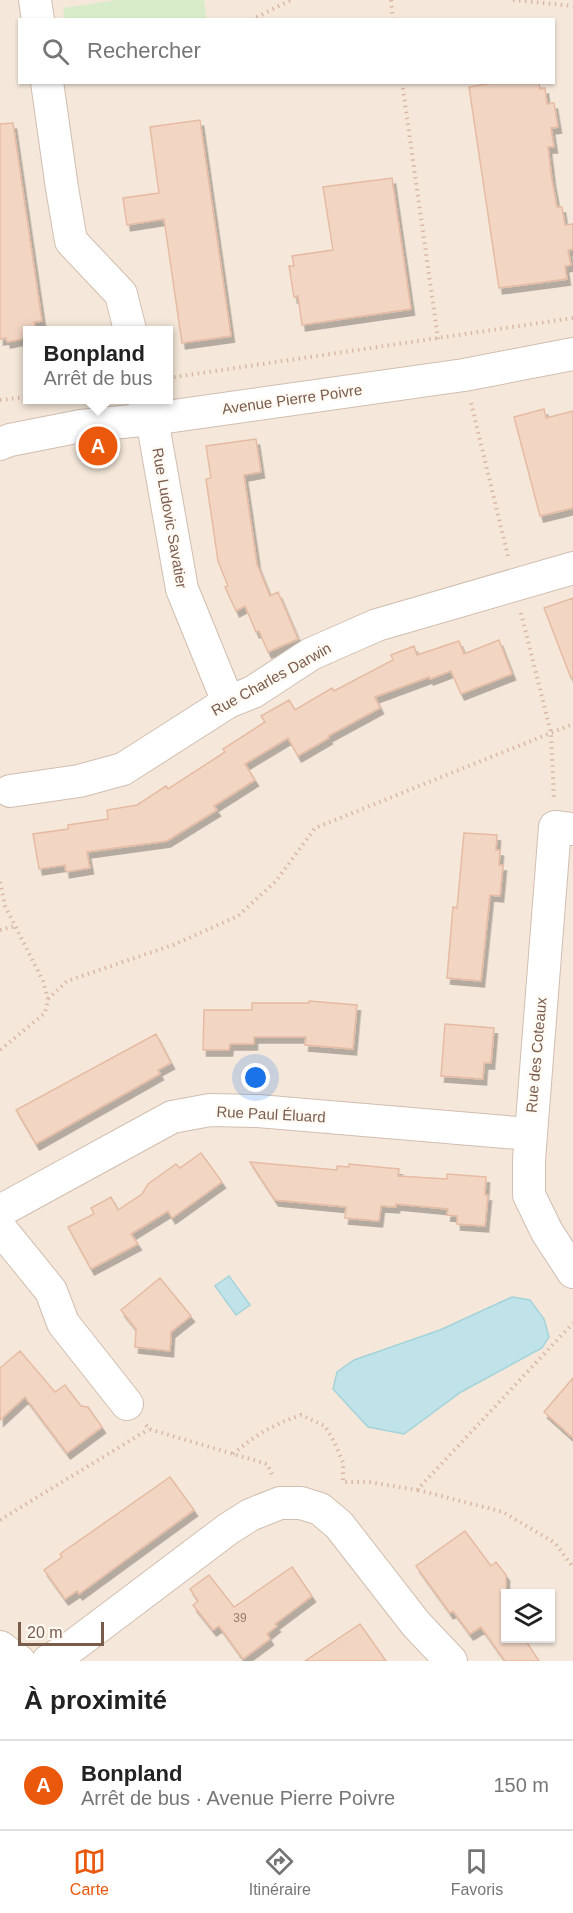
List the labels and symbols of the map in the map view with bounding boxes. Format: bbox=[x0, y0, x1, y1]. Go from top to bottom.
street label: Avenue Pierre Poivre bbox=[221, 381, 363, 417]
pin: A bbox=[78, 424, 118, 468]
street label: Rue Ludovic Savatier bbox=[149, 446, 191, 590]
street label: Rue Charles Darwin bbox=[208, 639, 334, 719]
street label: Rue des Coteaux bbox=[522, 996, 550, 1113]
your location bbox=[241, 1063, 270, 1092]
street label: Rue Paul Éluard bbox=[216, 1103, 326, 1125]
house number: 39 bbox=[233, 1611, 247, 1625]
scale bar bbox=[18, 1619, 104, 1646]

